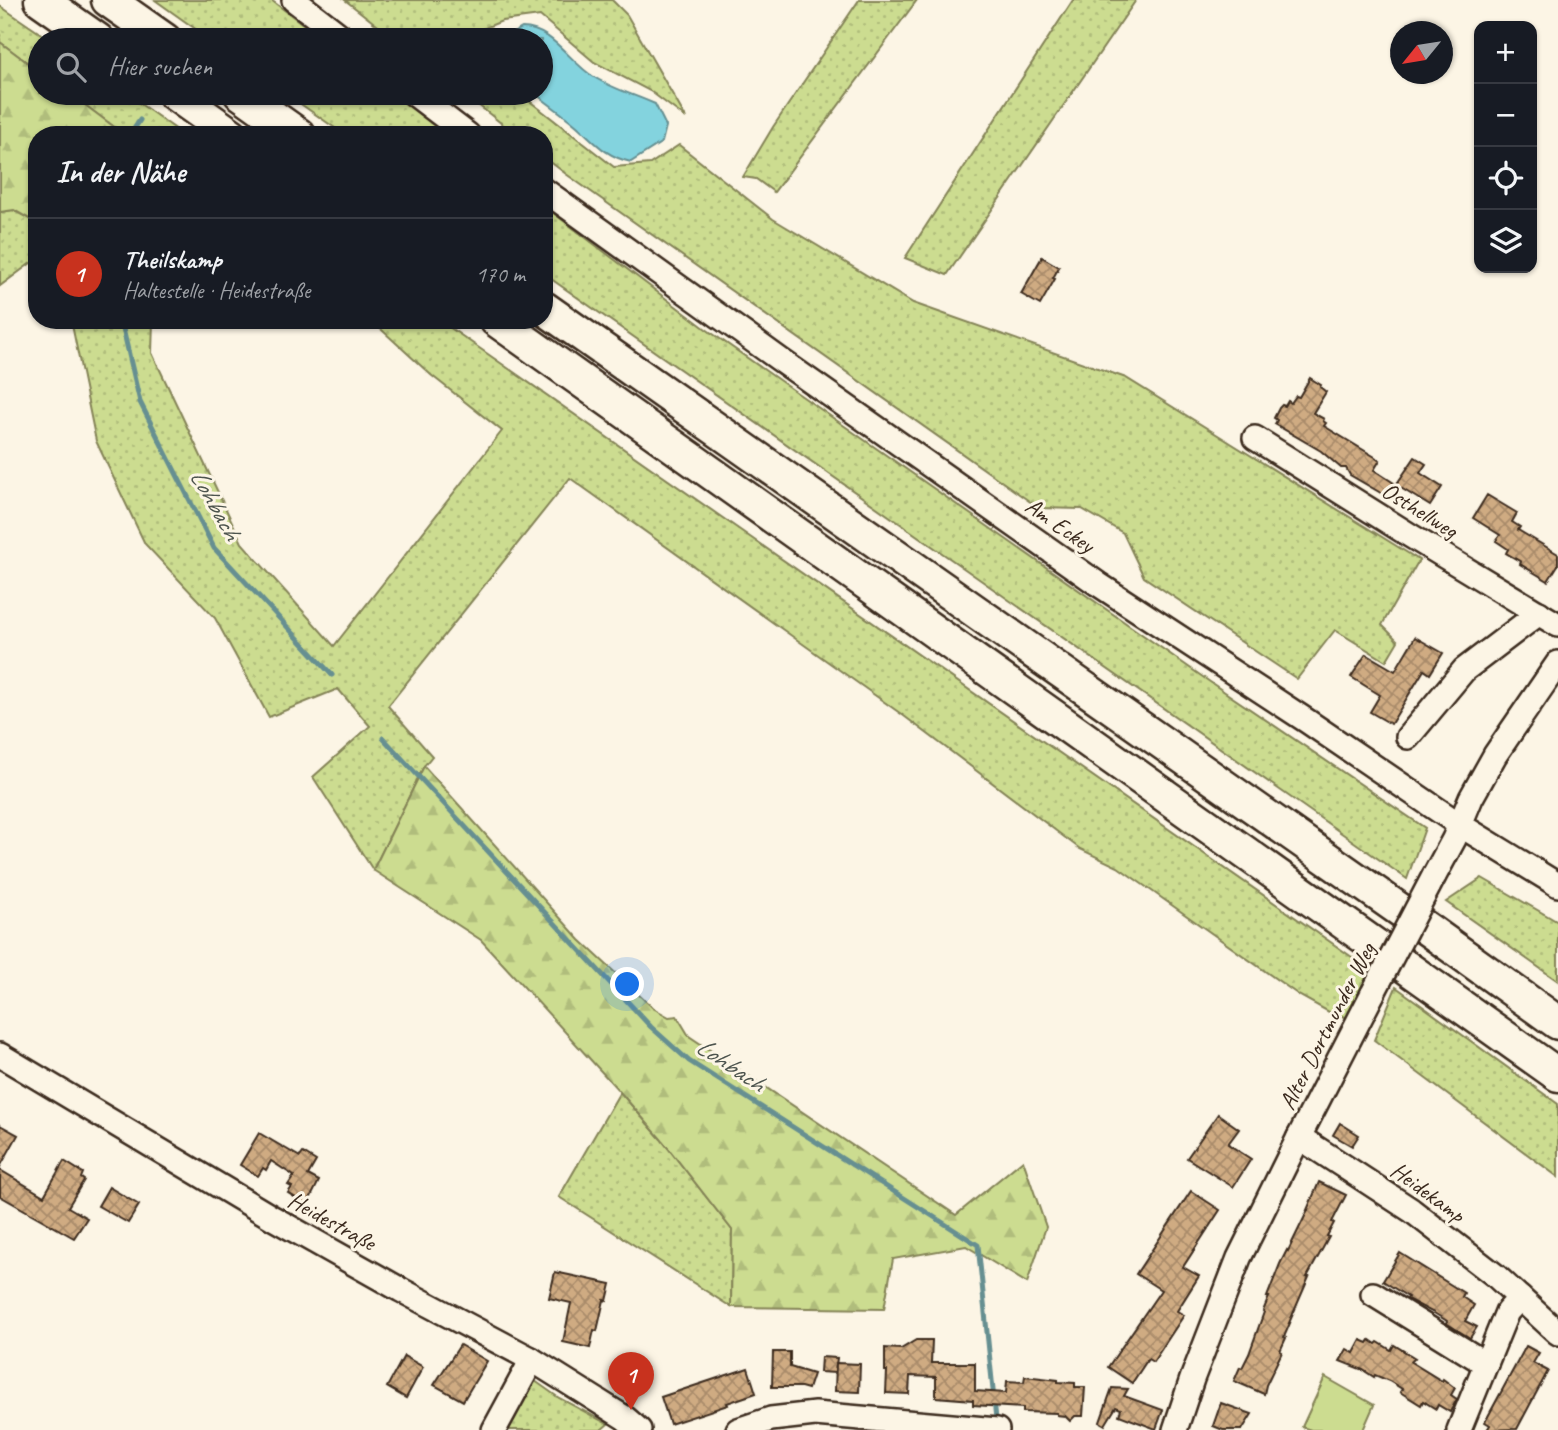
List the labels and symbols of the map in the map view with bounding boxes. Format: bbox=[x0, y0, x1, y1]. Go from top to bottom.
north arrow bbox=[1390, 21, 1453, 84]
water label: Lohbach bbox=[183, 463, 249, 547]
street label: Osthellweg bbox=[1376, 475, 1465, 546]
street label: Am Eckey bbox=[1020, 491, 1102, 561]
street label: Alter Dortmunder Weg bbox=[1272, 936, 1383, 1115]
your location bbox=[610, 967, 644, 1001]
water label: Lohbach bbox=[690, 1030, 773, 1100]
street label: Heidekamp bbox=[1385, 1155, 1472, 1230]
street label: Heidestraße bbox=[283, 1185, 383, 1258]
pin: 1 bbox=[608, 1352, 654, 1410]

